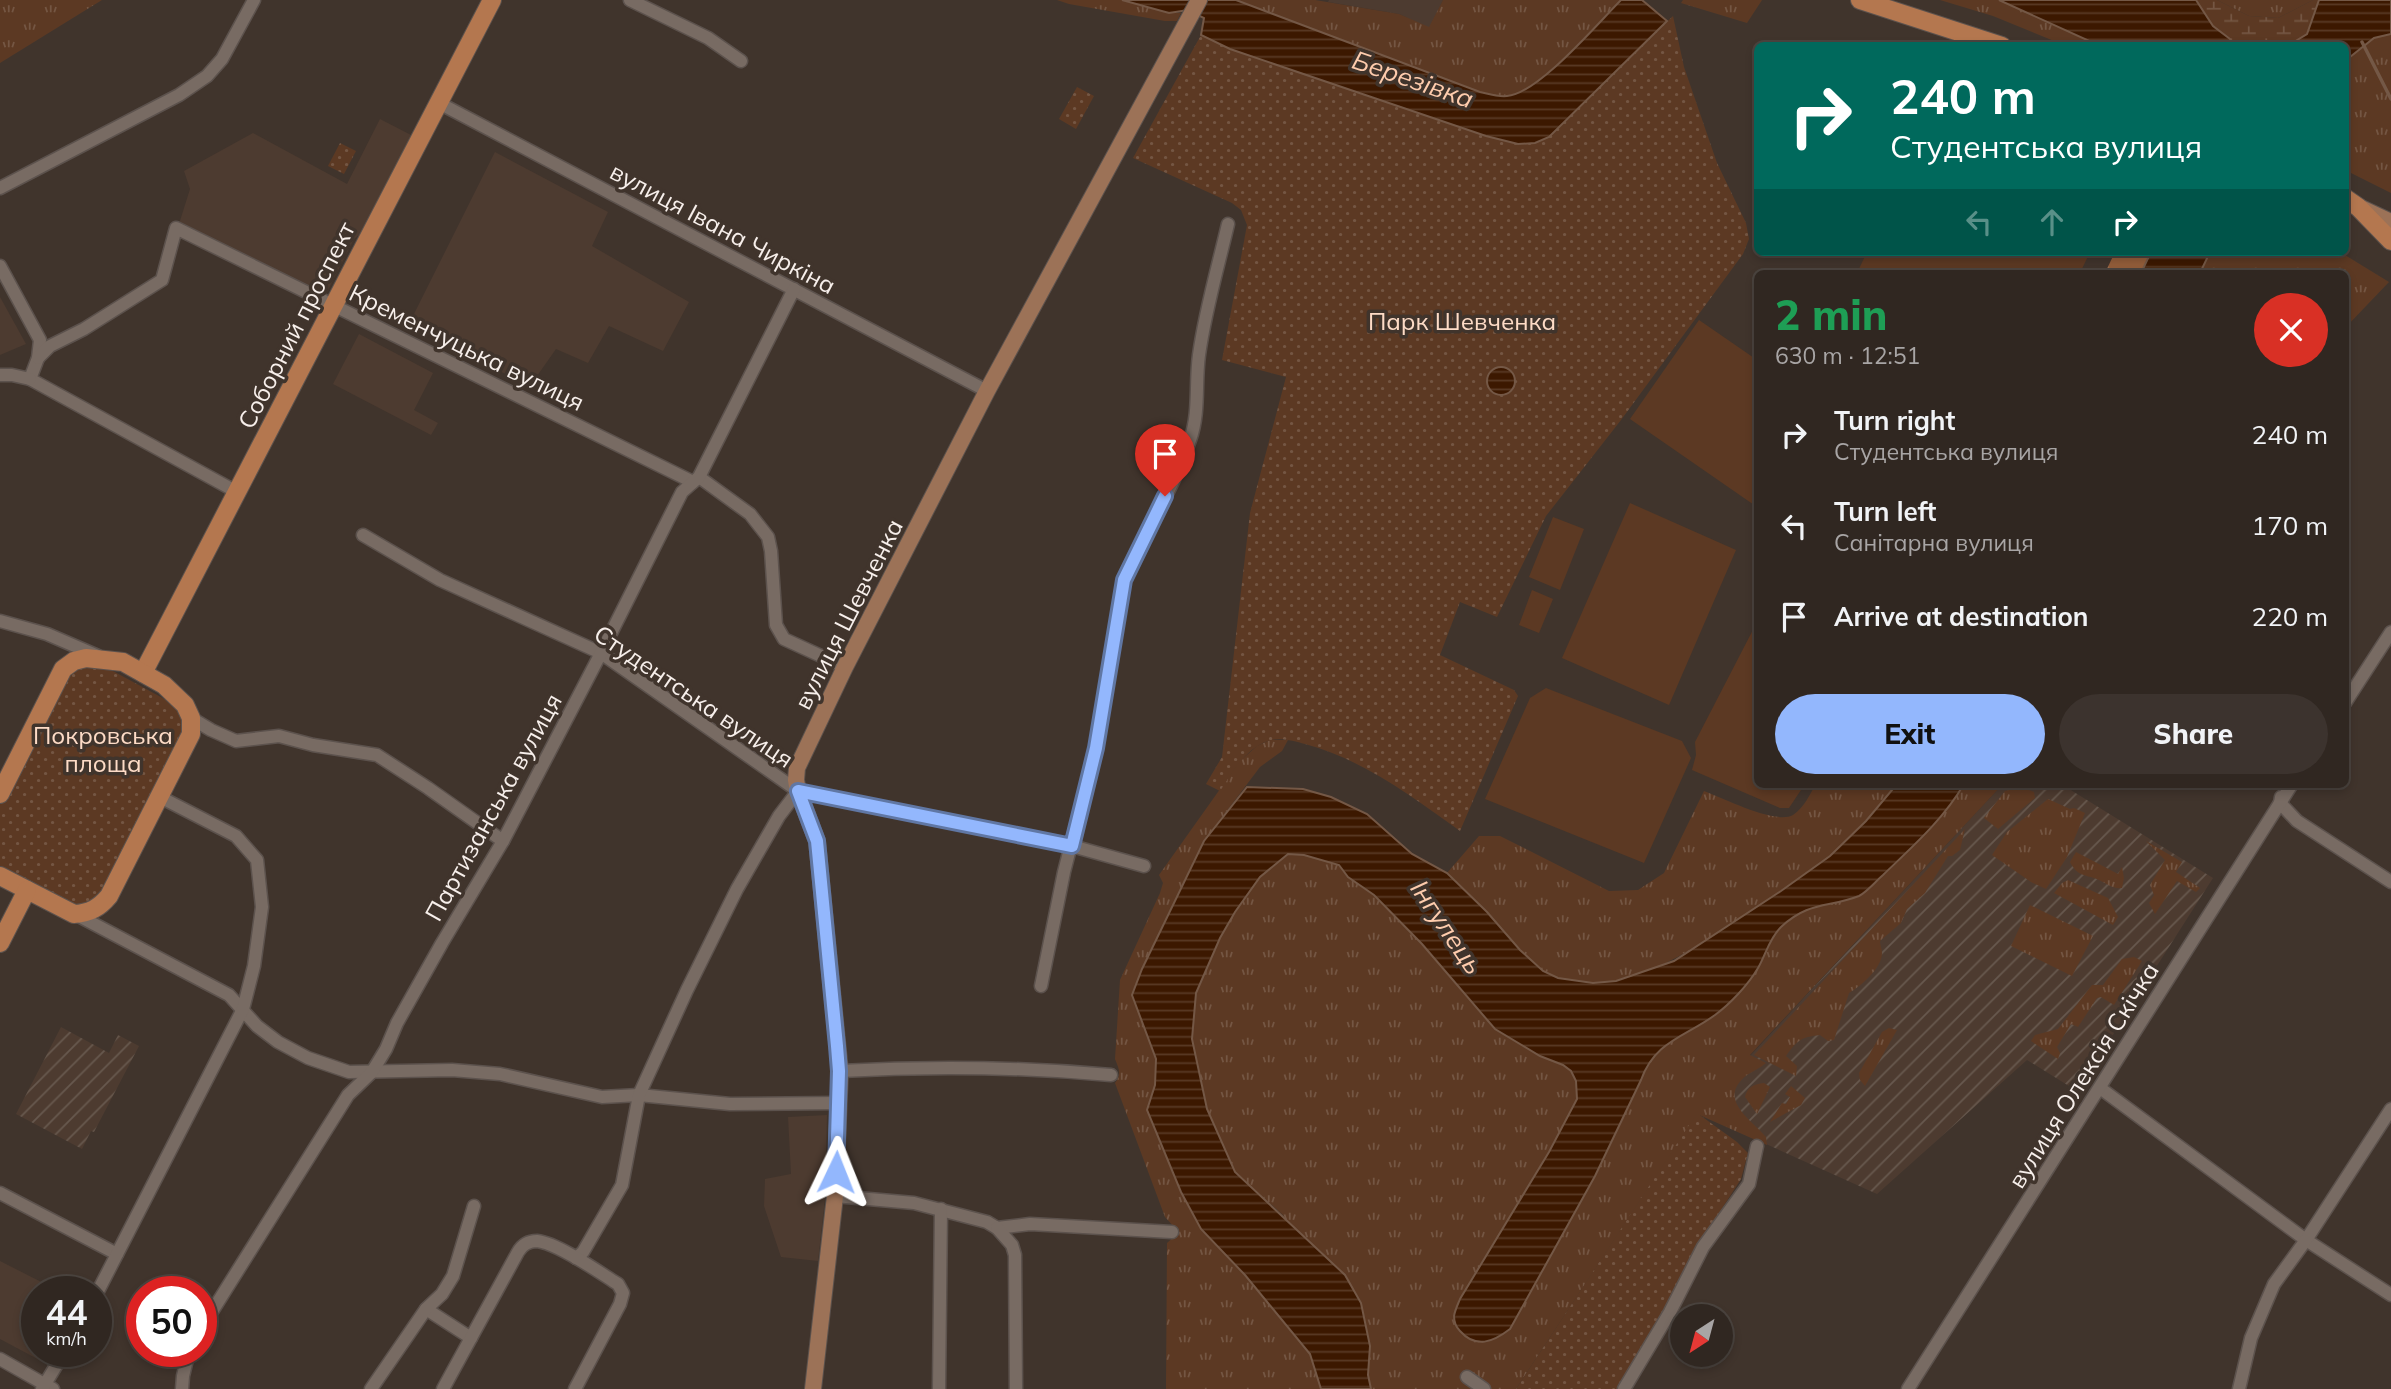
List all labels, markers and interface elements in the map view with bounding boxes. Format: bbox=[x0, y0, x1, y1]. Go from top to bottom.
water label: Березівка bbox=[1348, 43, 1478, 115]
text: 240 m bbox=[1890, 65, 2036, 126]
icon: right bbox=[1775, 70, 1866, 161]
text: Студентська вулиця bbox=[1890, 126, 2202, 166]
street label: вулиця Івана Чиркіна bbox=[605, 156, 841, 300]
icon: left bbox=[1960, 203, 1998, 241]
icon: ahead bbox=[2033, 203, 2071, 241]
icon: right bbox=[2106, 203, 2144, 241]
street label: Соборний проспект bbox=[231, 216, 361, 433]
street label: Кременчуцька вулиця bbox=[345, 277, 589, 417]
text: 2 min bbox=[1775, 288, 1888, 341]
button: close bbox=[2254, 293, 2328, 367]
park label: Парк Шевченка bbox=[1368, 306, 1556, 336]
text: 630 m · 12:51 bbox=[1775, 341, 1920, 370]
text: Turn right bbox=[1834, 404, 1955, 437]
icon: right bbox=[1775, 416, 1813, 454]
text: 240 m bbox=[2252, 418, 2328, 451]
pin bbox=[1135, 424, 1195, 496]
icon: arrive bbox=[1146, 435, 1184, 473]
text: Студентська вулиця bbox=[1834, 437, 2058, 466]
text: Turn left bbox=[1834, 495, 1936, 528]
icon: left bbox=[1775, 507, 1813, 545]
text: 170 m bbox=[2252, 509, 2328, 542]
street label: вулиця Шевченка bbox=[787, 514, 909, 714]
text: Санітарна вулиця bbox=[1834, 528, 2034, 557]
icon: arrive bbox=[1775, 598, 1813, 636]
text: Arrive at destination bbox=[1834, 600, 2089, 633]
text: 220 m bbox=[2252, 600, 2328, 633]
street label: Студентська вулиця bbox=[589, 618, 799, 774]
street label: Партизанська вулиця bbox=[418, 688, 568, 926]
button: Exit bbox=[1775, 694, 2045, 774]
button: Share bbox=[2059, 694, 2328, 774]
park label: Покровська площа bbox=[33, 720, 173, 778]
water label: Інгулець bbox=[1403, 873, 1491, 981]
street label: вулиця Олексія Скічка bbox=[2001, 957, 2165, 1193]
position arrow bbox=[799, 1135, 873, 1209]
speed limit sign: 50 bbox=[126, 1276, 217, 1367]
text: 44 bbox=[45, 1290, 88, 1334]
north arrow bbox=[1670, 1304, 1732, 1367]
map controls bbox=[1670, 1304, 1733, 1367]
text: km/h bbox=[46, 1327, 87, 1350]

